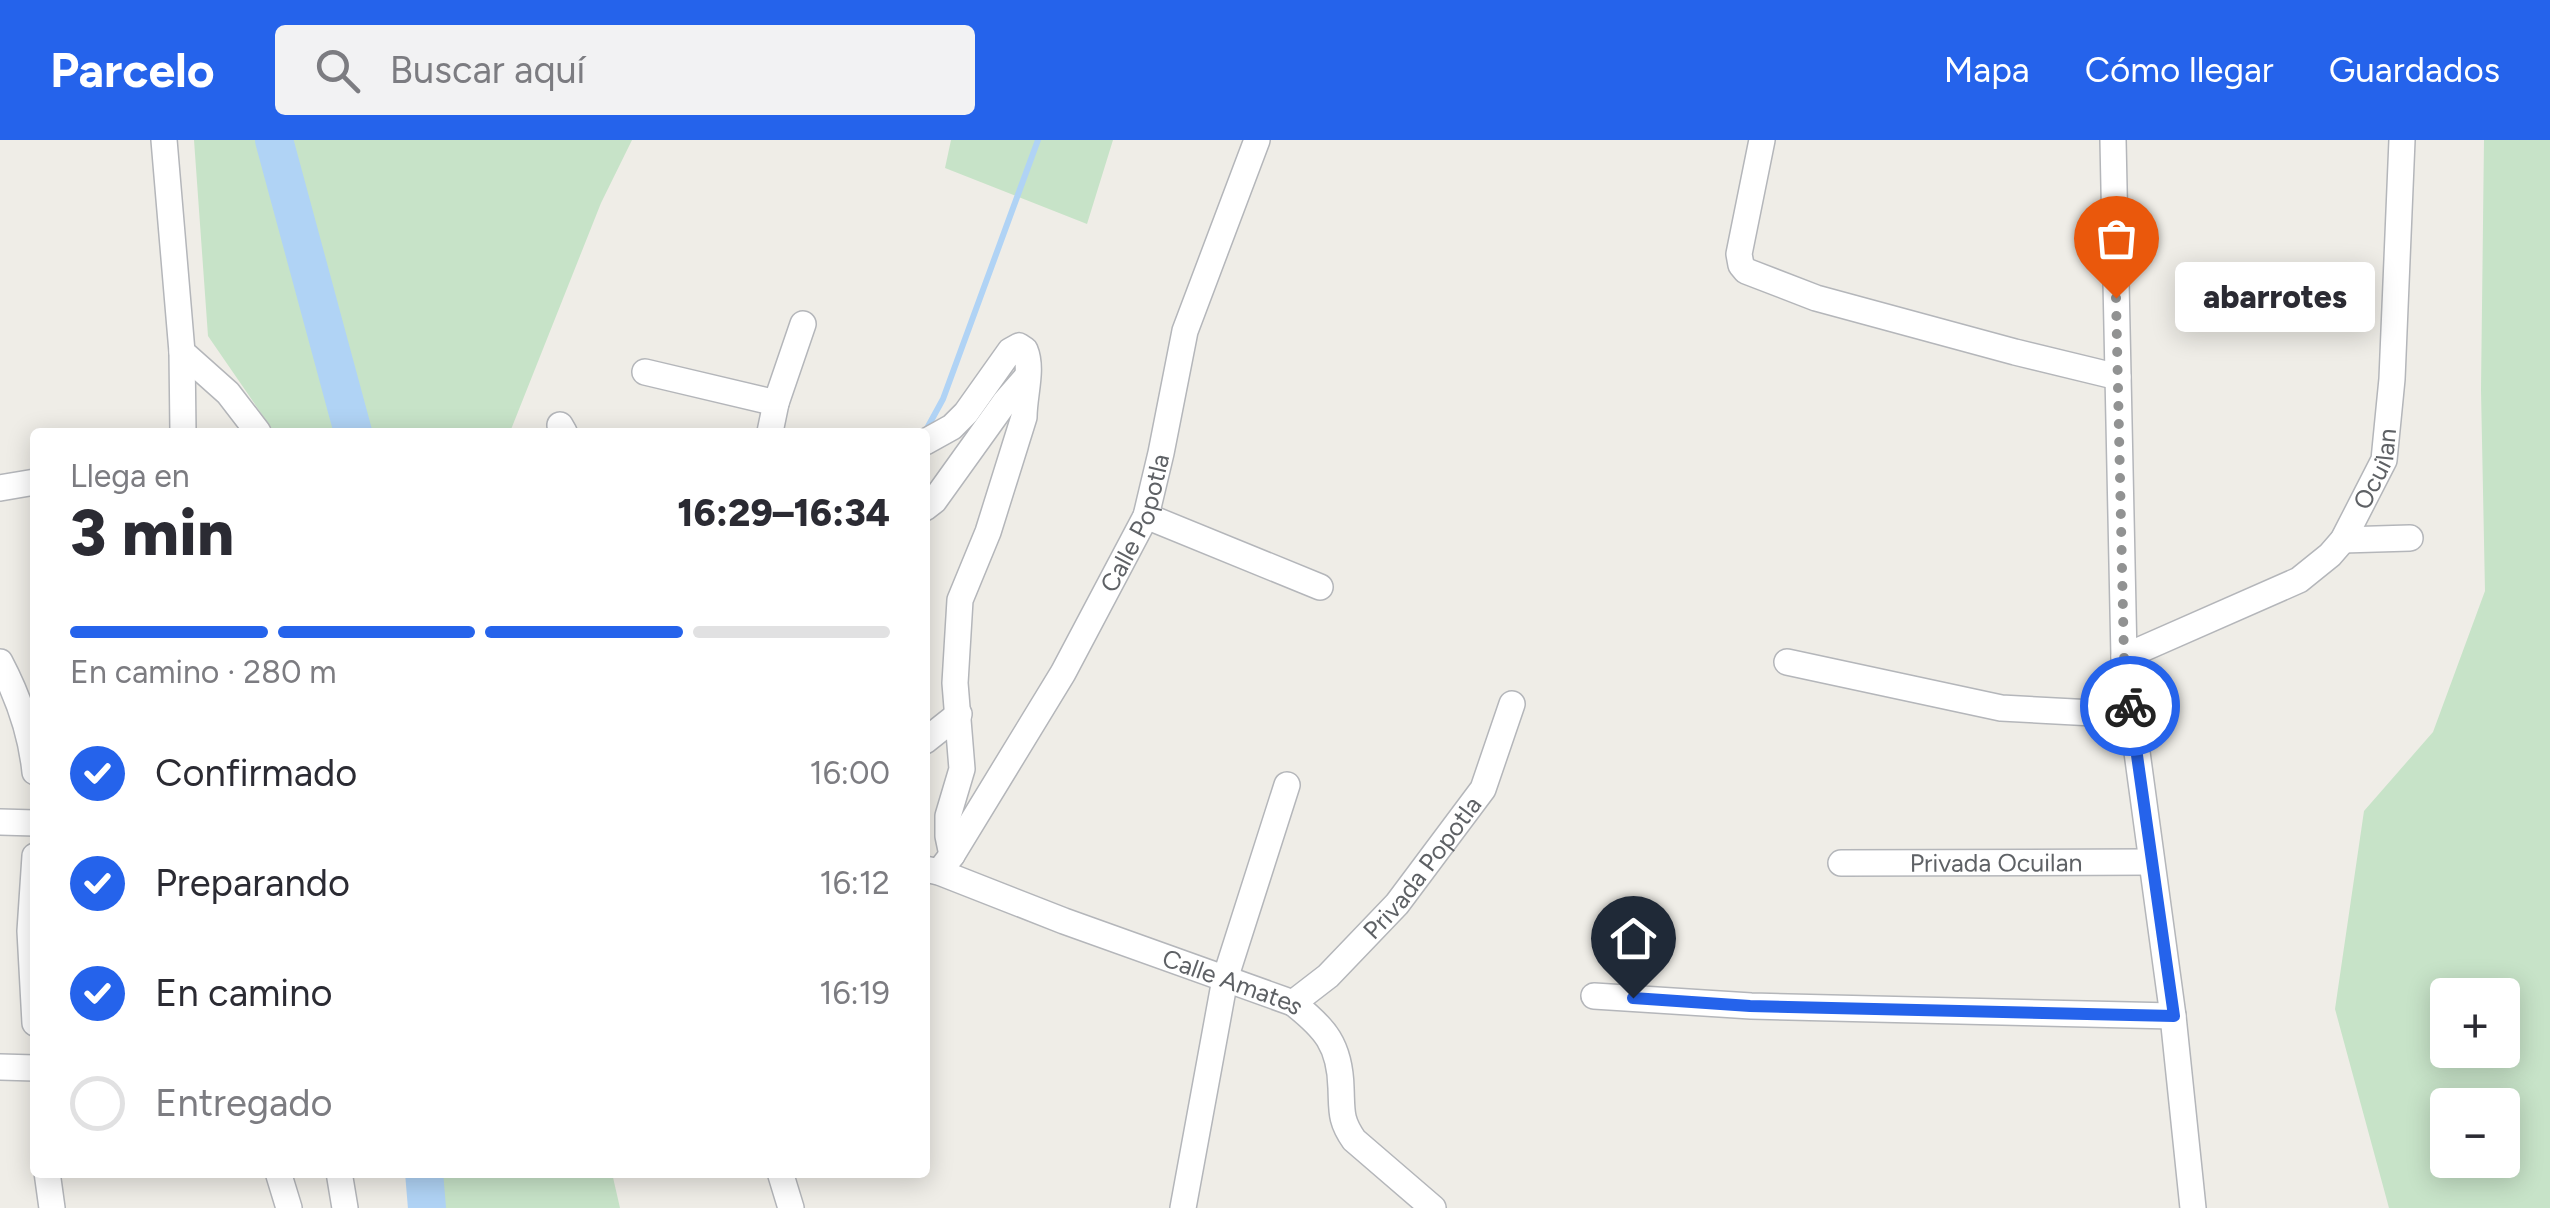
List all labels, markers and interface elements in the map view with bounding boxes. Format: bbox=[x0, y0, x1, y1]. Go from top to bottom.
search box bbox=[275, 25, 975, 115]
text: Parcelo bbox=[50, 41, 215, 99]
icon: search bbox=[310, 43, 365, 98]
text: Buscar aquí bbox=[390, 47, 585, 93]
text: Mapa bbox=[1944, 49, 2030, 91]
text: Cómo llegar bbox=[2085, 49, 2274, 91]
text: Guardados bbox=[2329, 49, 2500, 91]
pin bbox=[2074, 196, 2159, 299]
icon: bag bbox=[2089, 211, 2144, 266]
callout: abarrotes bbox=[2176, 263, 2376, 333]
text: abarrotes bbox=[2203, 278, 2347, 316]
street label: Ocuilan bbox=[2346, 427, 2402, 514]
street label: Calle Popotla bbox=[1094, 451, 1175, 597]
text: Llega en bbox=[70, 457, 190, 495]
text: 16:29–16:34 bbox=[677, 490, 890, 536]
text: 3 min bbox=[70, 493, 234, 571]
text: En camino · 280 m bbox=[70, 653, 337, 691]
courier bbox=[2080, 656, 2180, 756]
icon: bike bbox=[2103, 679, 2158, 734]
icon: check bbox=[70, 746, 125, 801]
text: Confirmado bbox=[155, 750, 357, 796]
text: 16:00 bbox=[810, 754, 890, 792]
street label: Privada Popotla bbox=[1357, 790, 1487, 945]
street label: Privada Ocuilan bbox=[1910, 847, 2082, 878]
icon: check bbox=[70, 856, 125, 911]
text: Preparando bbox=[155, 860, 350, 906]
text: 16:12 bbox=[819, 864, 890, 902]
pin bbox=[1591, 896, 1676, 999]
icon: home bbox=[1606, 911, 1661, 966]
street label: Calle Amates bbox=[1158, 943, 1310, 1021]
icon: check bbox=[70, 966, 125, 1021]
text: En camino bbox=[155, 970, 332, 1016]
text: 16:19 bbox=[819, 974, 890, 1012]
map controls bbox=[2430, 978, 2520, 1178]
button: + bbox=[2430, 978, 2520, 1068]
text: Entregado bbox=[155, 1080, 333, 1126]
button: − bbox=[2430, 1088, 2520, 1178]

